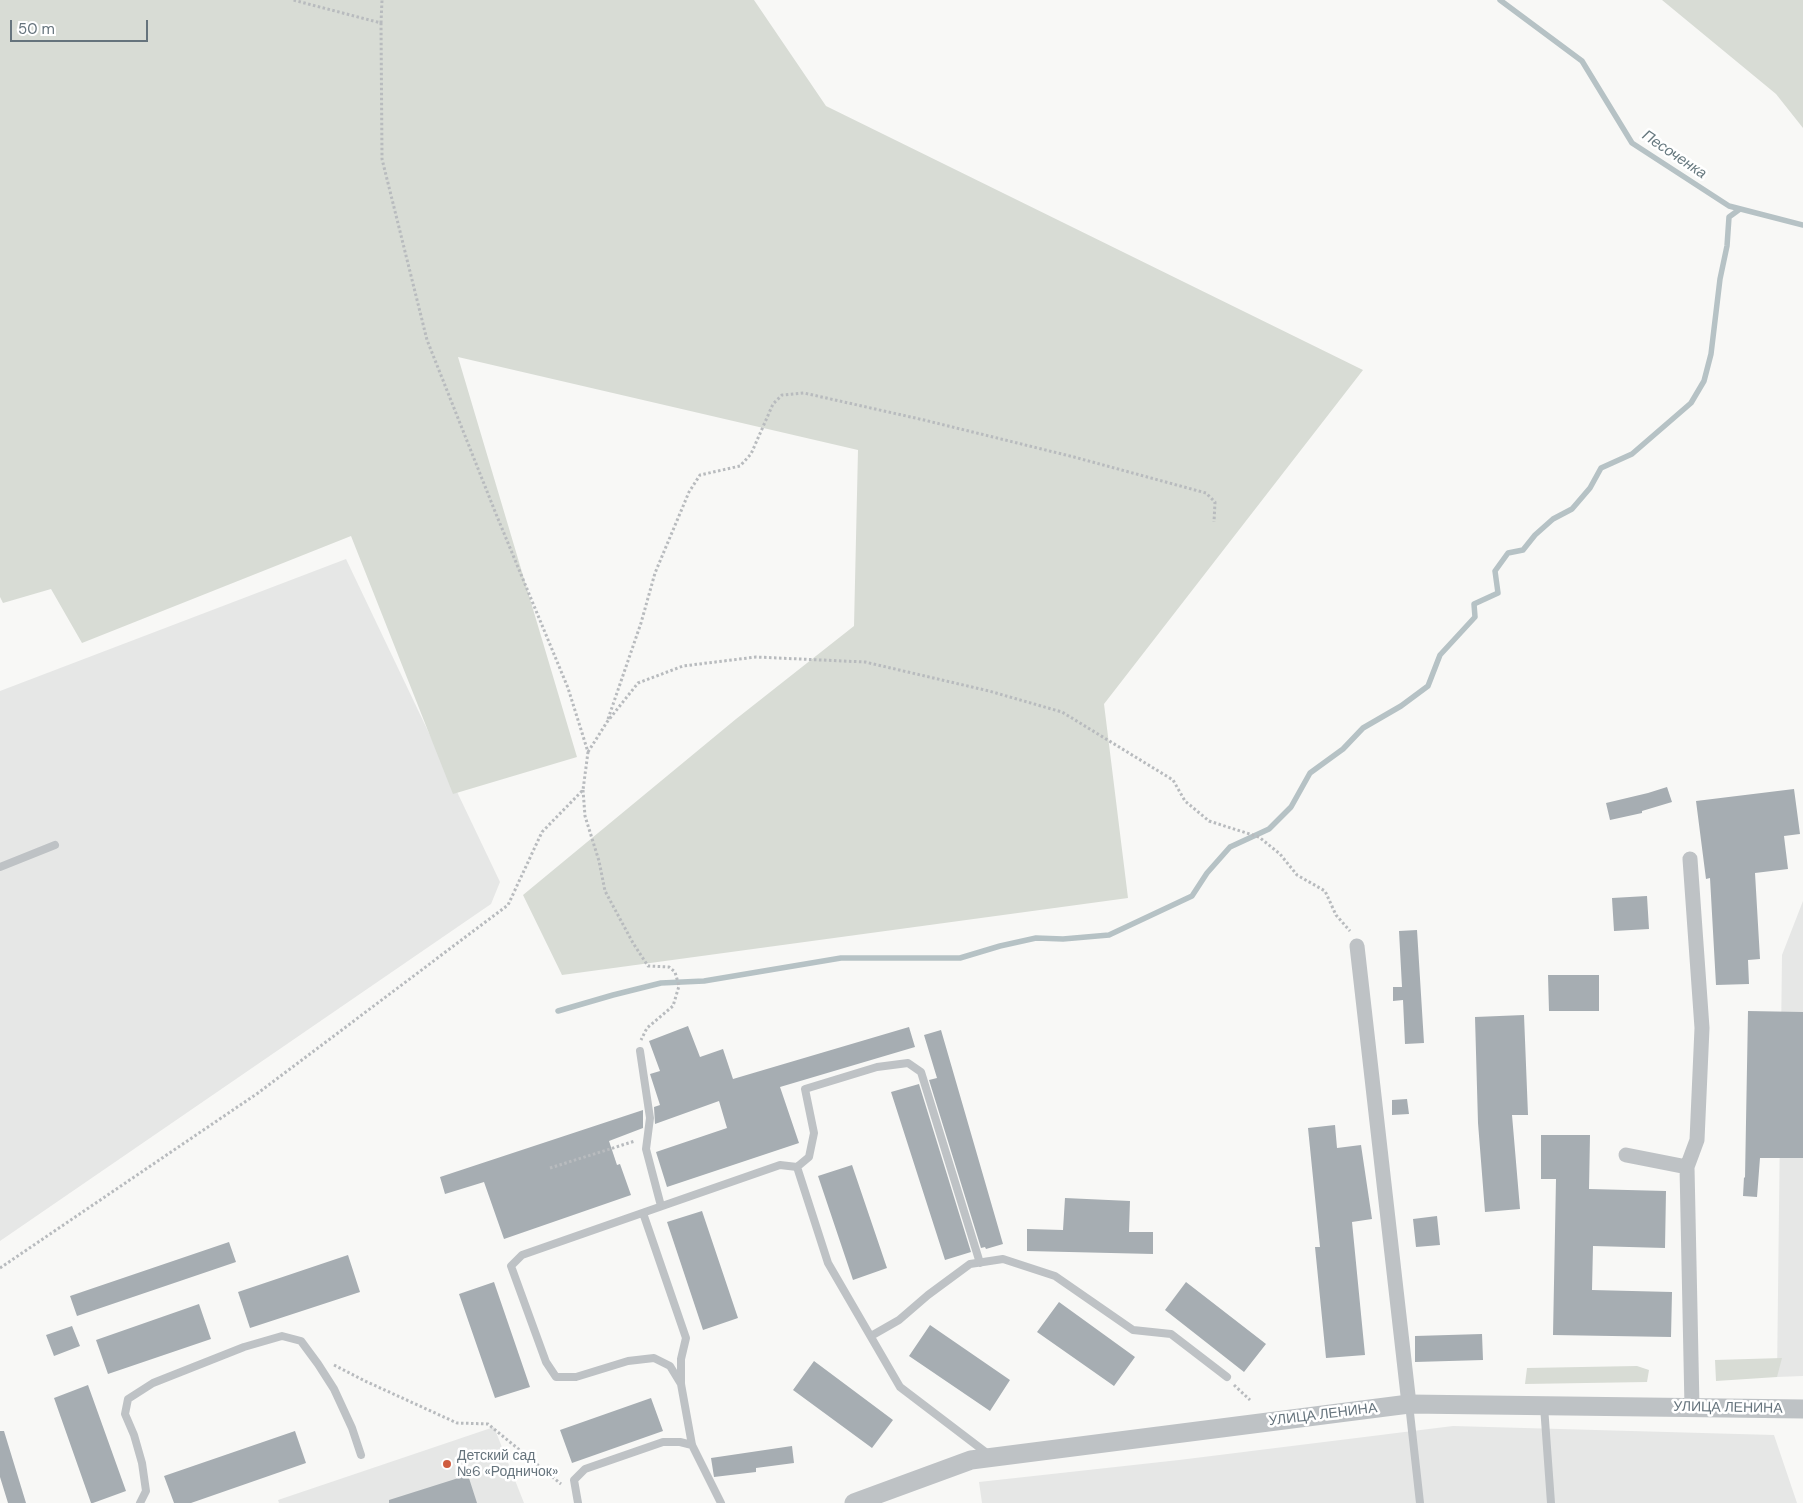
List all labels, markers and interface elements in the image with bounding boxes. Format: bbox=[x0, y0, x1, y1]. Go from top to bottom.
scale bar bbox=[12, 10, 150, 42]
text: 50 m bbox=[18, 19, 55, 39]
water label: Песоченка bbox=[1638, 127, 1710, 183]
street label: УЛИЦА ЛЕНИНА bbox=[1673, 1399, 1783, 1417]
street label: УЛИЦА ЛЕНИНА bbox=[1268, 1400, 1378, 1430]
place label: Детский сад №6 «Родничок» bbox=[457, 1448, 558, 1480]
marker: Детский сад №6 «Родничок» bbox=[441, 1458, 453, 1470]

